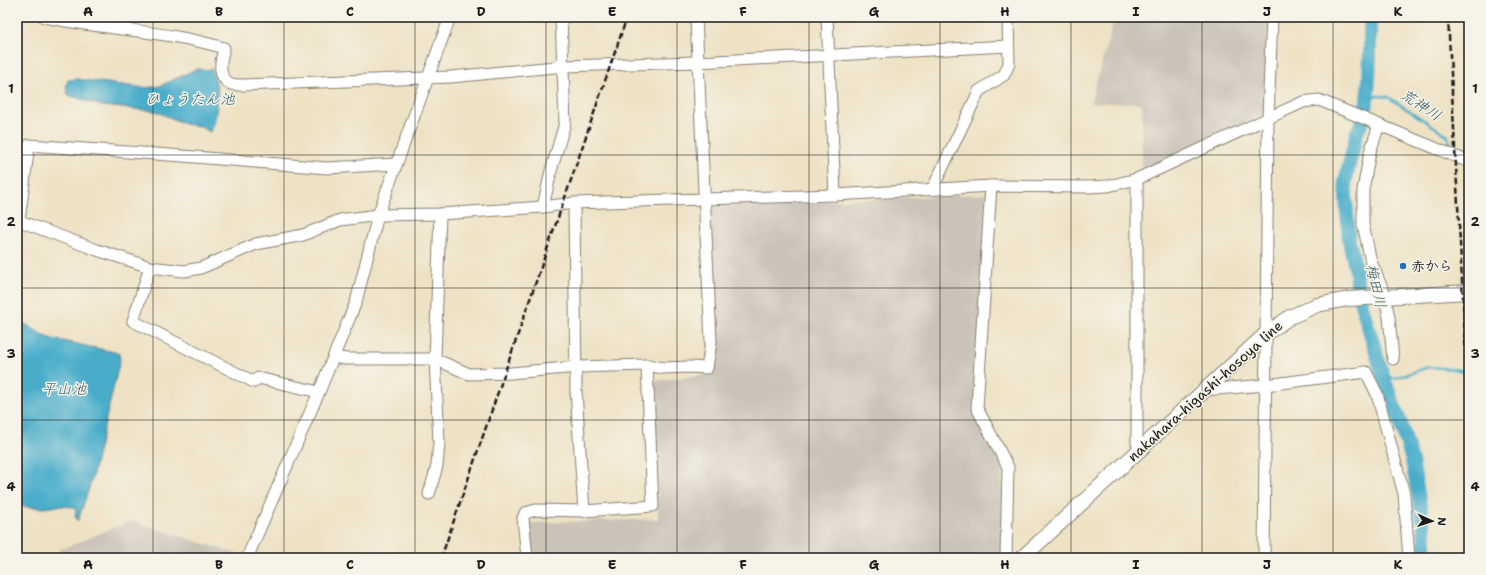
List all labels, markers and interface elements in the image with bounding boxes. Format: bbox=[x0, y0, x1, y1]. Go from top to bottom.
text: A bbox=[83, 3, 93, 20]
text: B bbox=[215, 3, 223, 20]
text: C bbox=[346, 3, 354, 20]
text: D bbox=[476, 3, 486, 20]
text: E bbox=[608, 3, 617, 20]
text: F bbox=[739, 3, 747, 20]
text: G bbox=[869, 3, 880, 20]
text: H bbox=[1000, 3, 1010, 20]
text: I bbox=[1132, 3, 1140, 20]
text: J bbox=[1263, 3, 1271, 20]
text: K bbox=[1394, 3, 1403, 20]
text: 1 bbox=[8, 80, 14, 97]
text: 1 bbox=[1472, 80, 1478, 97]
water label: 荒神川 bbox=[1397, 84, 1445, 126]
water label: ひょうたん池 bbox=[145, 89, 236, 109]
text: 2 bbox=[6, 213, 16, 230]
text: 2 bbox=[1470, 213, 1480, 230]
place label: 赤から bbox=[1411, 257, 1453, 275]
marker: 赤から bbox=[1398, 261, 1408, 271]
water label: 梅田川 bbox=[1361, 262, 1391, 310]
street label: nakahara-higashi-hosoya line bbox=[1124, 317, 1286, 465]
text: 3 bbox=[6, 345, 16, 362]
text: 3 bbox=[1470, 345, 1480, 362]
water label: 平山池 bbox=[41, 379, 87, 399]
text: 4 bbox=[6, 478, 16, 495]
text: 4 bbox=[1470, 478, 1480, 495]
north arrow bbox=[1412, 501, 1452, 541]
text: N bbox=[1434, 517, 1449, 527]
text: A bbox=[83, 556, 93, 573]
text: B bbox=[215, 556, 223, 573]
text: C bbox=[346, 556, 354, 573]
text: D bbox=[476, 556, 486, 573]
text: E bbox=[608, 556, 617, 573]
text: F bbox=[739, 556, 747, 573]
text: G bbox=[869, 556, 880, 573]
text: H bbox=[1000, 556, 1010, 573]
text: I bbox=[1132, 556, 1140, 573]
text: J bbox=[1263, 556, 1271, 573]
text: K bbox=[1394, 556, 1403, 573]

